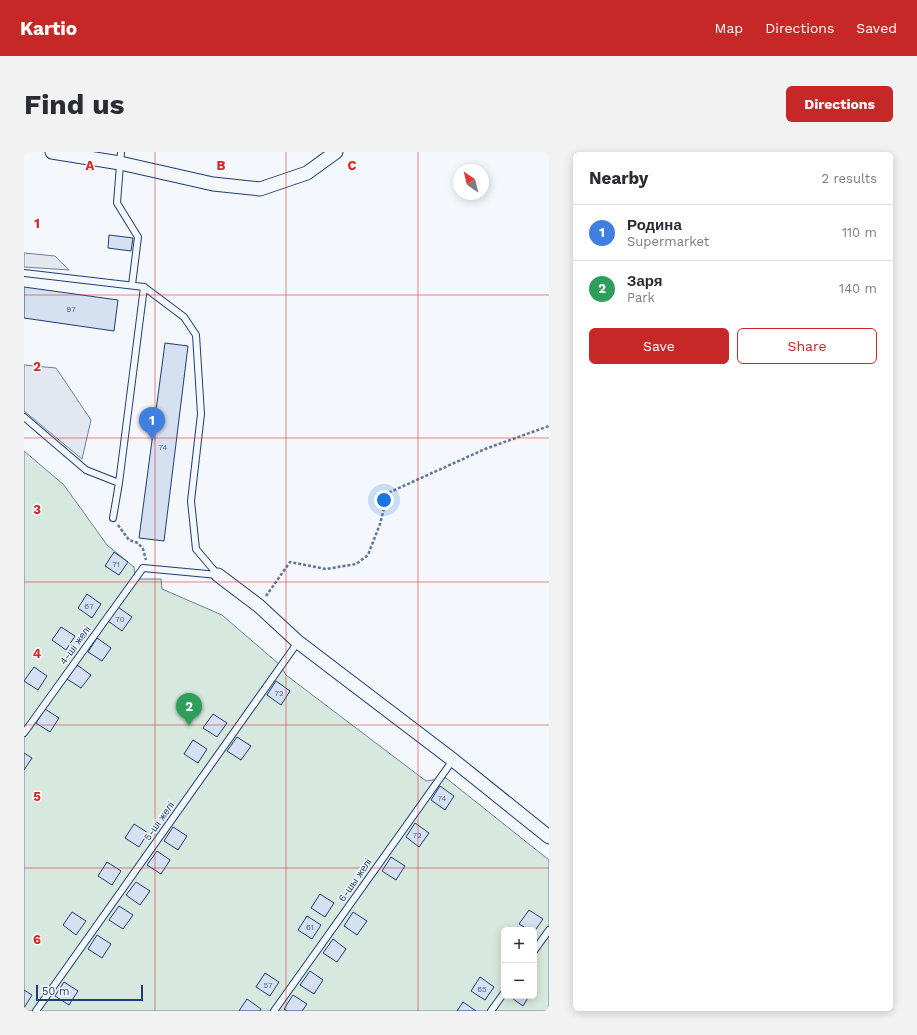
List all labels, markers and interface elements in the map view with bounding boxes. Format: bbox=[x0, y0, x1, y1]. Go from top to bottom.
text: Kartio bbox=[20, 17, 77, 40]
text: Map bbox=[715, 20, 743, 36]
text: Directions bbox=[765, 20, 834, 36]
text: Saved bbox=[856, 20, 897, 36]
button: Directions bbox=[786, 86, 893, 122]
text: Find us bbox=[24, 88, 124, 121]
text: A bbox=[86, 158, 95, 173]
text: B bbox=[217, 158, 226, 173]
text: C bbox=[348, 158, 357, 173]
north arrow bbox=[453, 164, 489, 200]
text: Nearby bbox=[589, 168, 648, 188]
text: 2 results bbox=[822, 171, 877, 186]
text: 1 bbox=[34, 216, 40, 231]
text: Родина bbox=[627, 216, 682, 234]
text: 1 bbox=[599, 225, 605, 240]
text: 110 m bbox=[842, 225, 877, 240]
text: Supermarket bbox=[627, 234, 709, 249]
text: Заря bbox=[627, 272, 662, 290]
text: 2 bbox=[598, 281, 606, 296]
text: 140 m bbox=[839, 281, 877, 296]
text: Park bbox=[627, 290, 655, 305]
house number: 97 bbox=[66, 305, 76, 314]
button: Save bbox=[589, 328, 729, 364]
button: Share bbox=[737, 328, 877, 364]
text: 2 bbox=[33, 359, 41, 374]
pin: 1 bbox=[139, 407, 165, 440]
house number: 74 bbox=[159, 443, 168, 452]
your location bbox=[374, 490, 394, 510]
text: 3 bbox=[33, 502, 41, 517]
house number: 71 bbox=[112, 560, 120, 569]
house number: 67 bbox=[84, 602, 94, 611]
house number: 70 bbox=[115, 615, 125, 624]
street label: 4-ші желі bbox=[57, 624, 93, 666]
text: 4 bbox=[33, 646, 42, 661]
house number: 72 bbox=[274, 689, 284, 698]
pin: 2 bbox=[176, 693, 202, 726]
text: 5 bbox=[33, 789, 41, 804]
house number: 74 bbox=[438, 794, 447, 803]
street label: 5-ші желі bbox=[142, 800, 176, 842]
house number: 72 bbox=[412, 831, 422, 840]
street label: 6-шы желі bbox=[336, 856, 374, 904]
house number: 61 bbox=[306, 923, 314, 932]
map controls bbox=[501, 927, 537, 999]
button: + bbox=[501, 927, 537, 963]
text: 6 bbox=[33, 932, 41, 947]
button: − bbox=[501, 963, 537, 999]
house number: 57 bbox=[263, 981, 273, 990]
scale bar bbox=[36, 983, 143, 1002]
text: 50 m bbox=[42, 985, 69, 998]
house number: 65 bbox=[477, 985, 487, 994]

